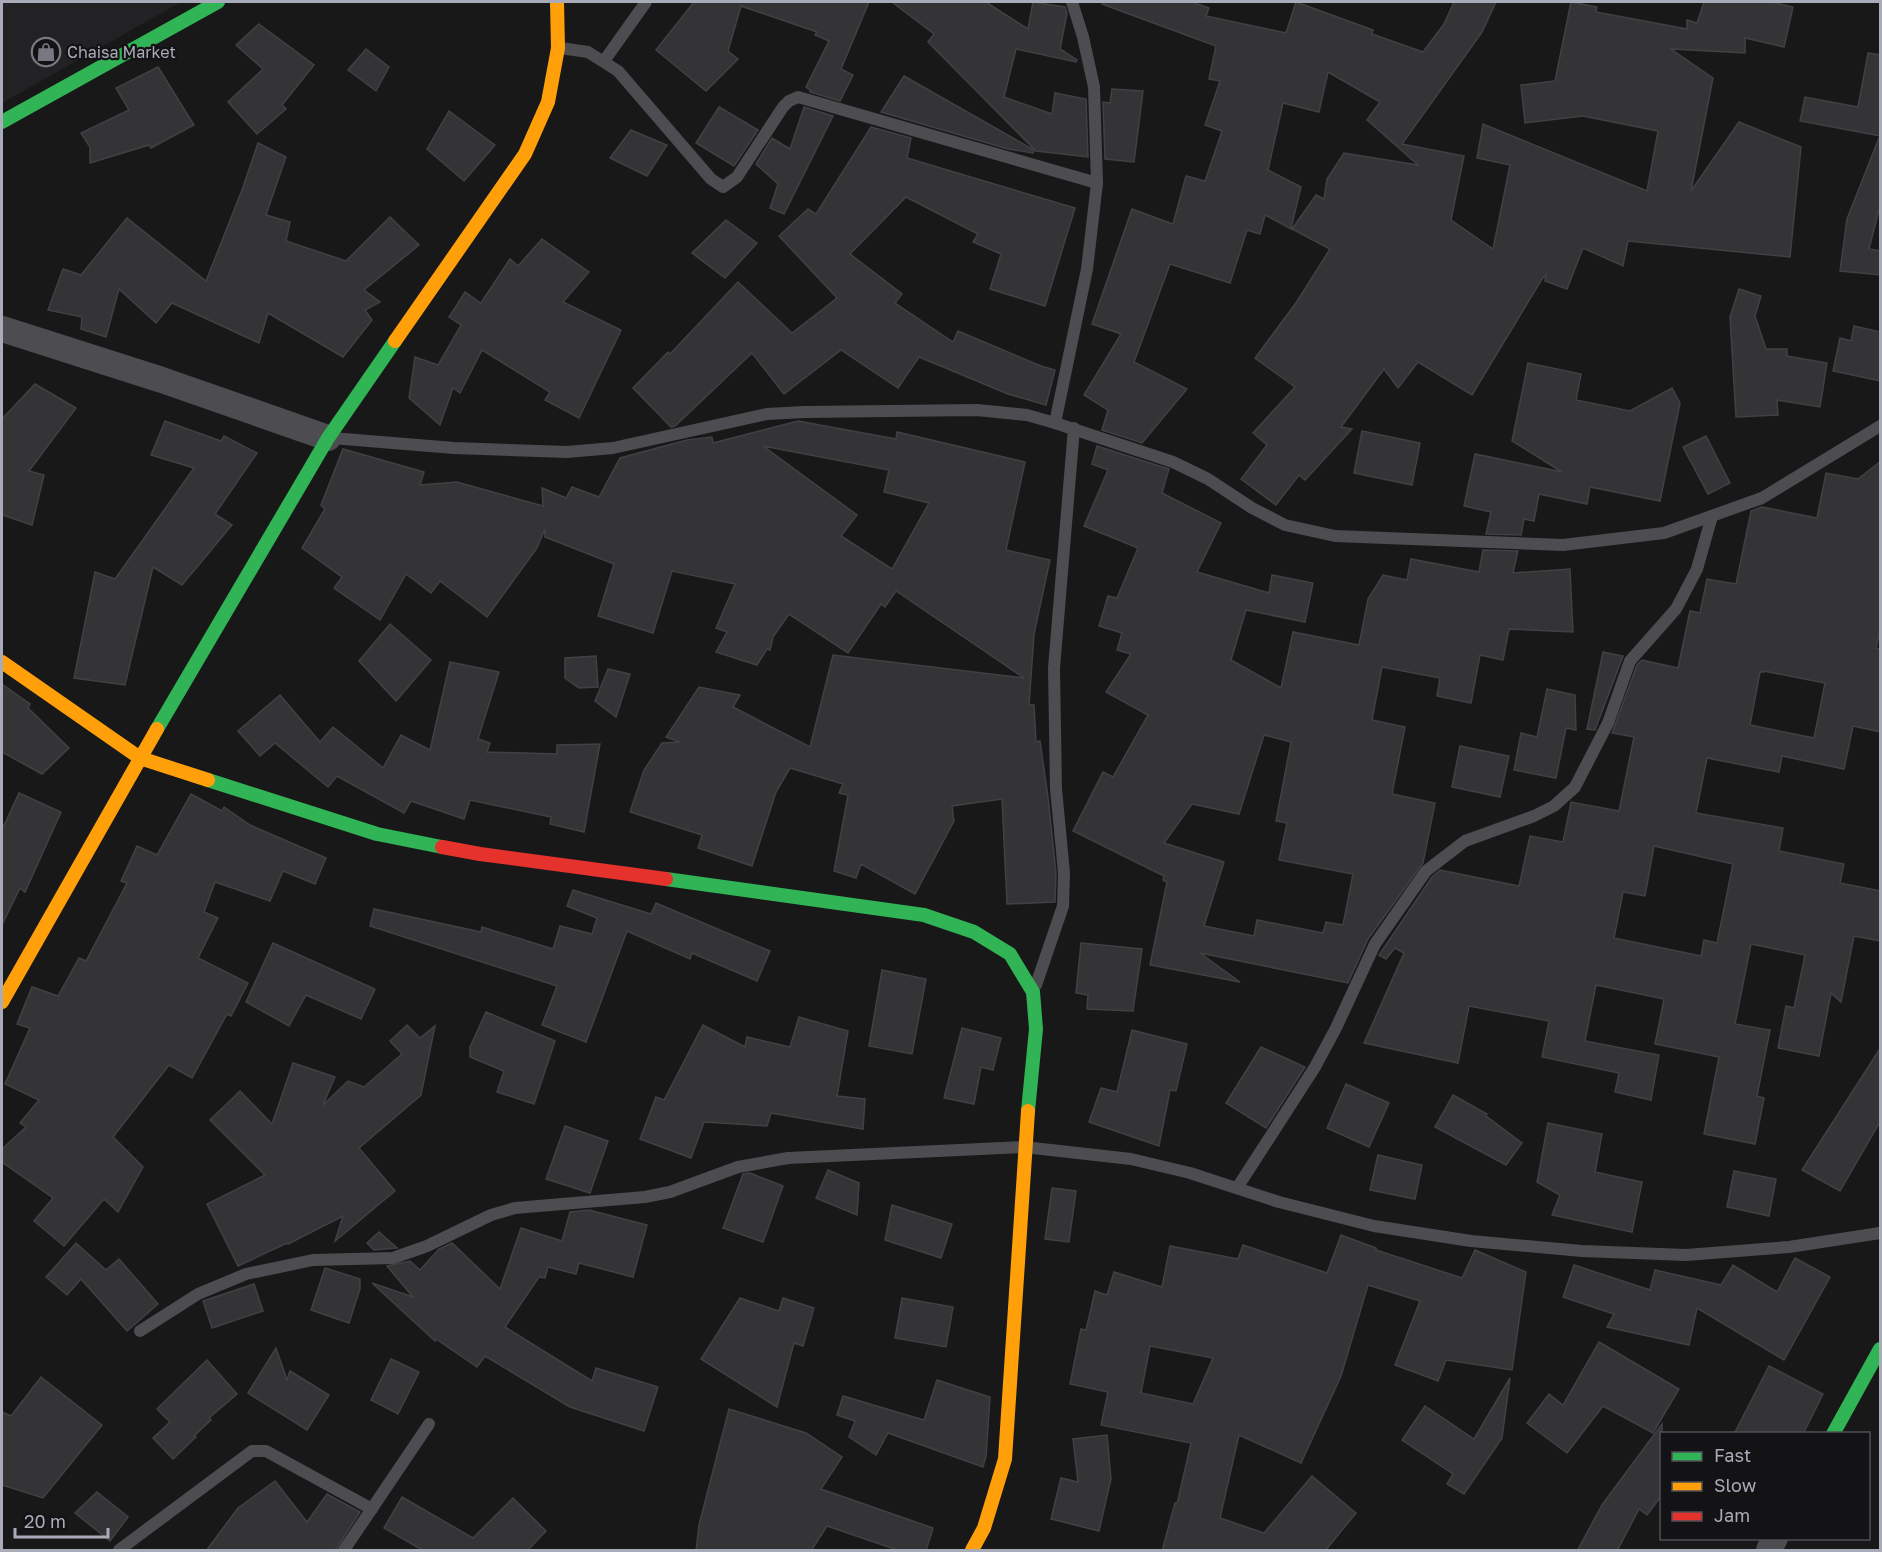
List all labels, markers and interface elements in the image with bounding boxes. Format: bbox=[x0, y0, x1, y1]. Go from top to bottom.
shop icon: Chaisa Market bbox=[30, 36, 62, 68]
place label: Chaisa Market bbox=[67, 42, 176, 62]
legend bbox=[1660, 1432, 1870, 1540]
text: Fast bbox=[1714, 1444, 1751, 1466]
text: Slow bbox=[1714, 1474, 1757, 1496]
scale bar bbox=[15, 1501, 108, 1539]
text: Jam bbox=[1714, 1504, 1750, 1526]
text: 20 m bbox=[24, 1510, 66, 1532]

